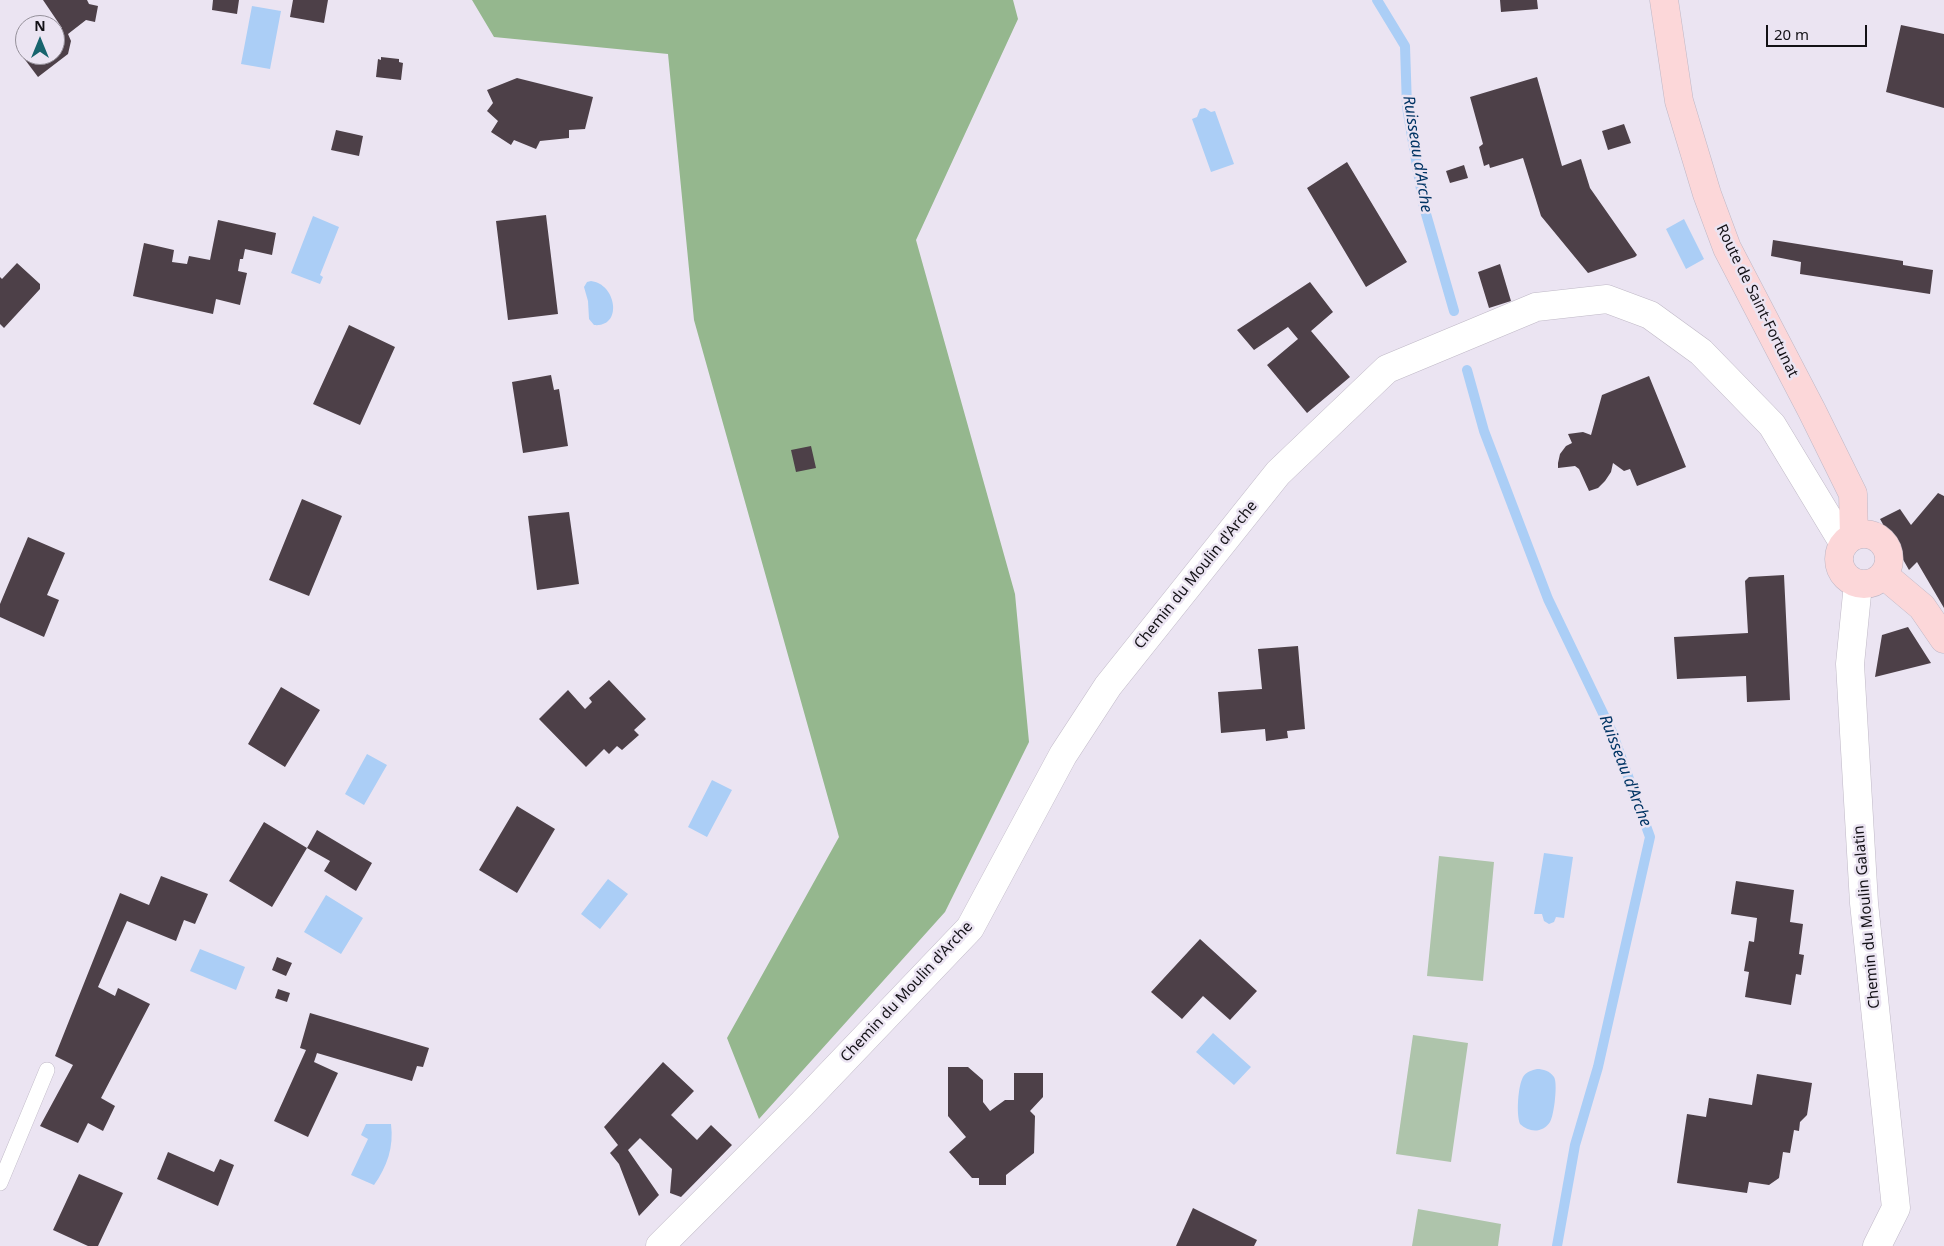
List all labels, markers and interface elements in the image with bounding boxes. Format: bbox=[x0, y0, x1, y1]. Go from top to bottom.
north arrow bbox=[15, 15, 65, 65]
scale bar bbox=[1769, 15, 1870, 47]
text: N bbox=[34, 16, 46, 35]
text: 20 m bbox=[1774, 24, 1809, 44]
water label: Ruisseau d'Arche bbox=[1398, 94, 1436, 214]
street label: Route de Saint-Fortunat bbox=[1712, 222, 1802, 380]
street label: Chemin du Moulin d'Arche bbox=[1131, 497, 1261, 653]
water label: Ruisseau d'Arche bbox=[1595, 712, 1655, 830]
street label: Chemin du Moulin Galatin bbox=[1850, 825, 1884, 1009]
street label: Chemin du Moulin d'Arche bbox=[837, 918, 977, 1066]

